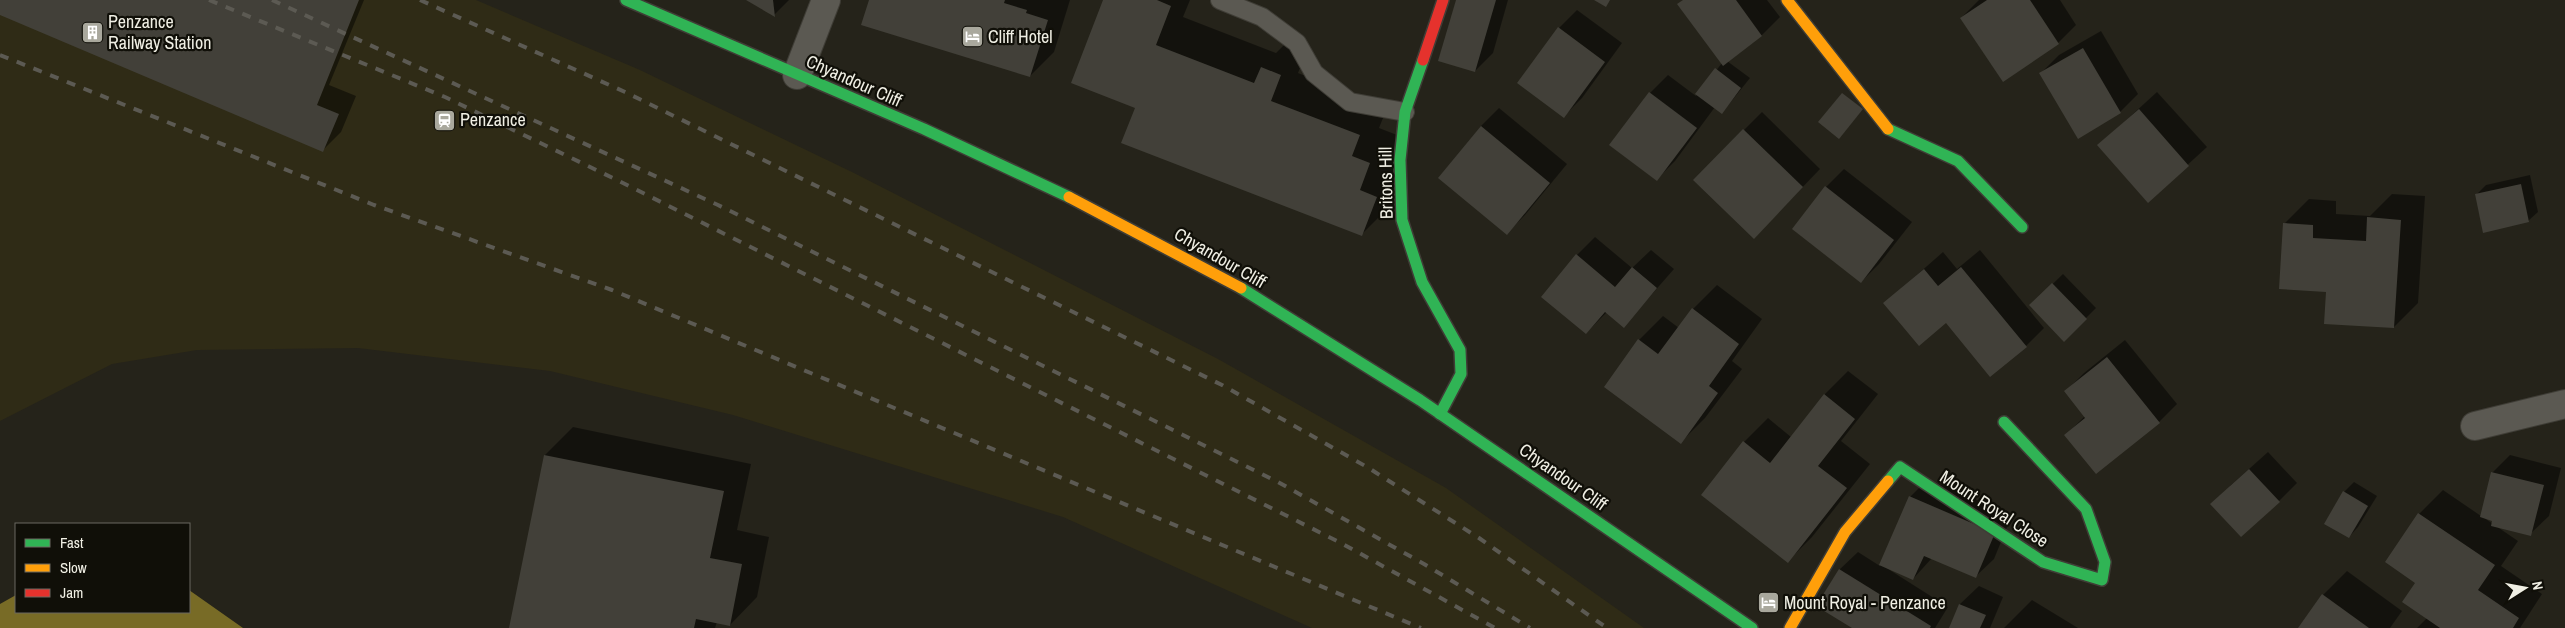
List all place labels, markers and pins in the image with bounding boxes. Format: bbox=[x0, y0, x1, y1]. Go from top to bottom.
place label: Penzance Railway Station bbox=[108, 9, 211, 55]
building icon: Penzance Railway Station bbox=[80, 20, 104, 44]
place label: Cliff Hotel bbox=[988, 24, 1053, 49]
hotel icon: Cliff Hotel bbox=[960, 25, 984, 49]
place label: Penzance bbox=[460, 107, 526, 132]
station icon: Penzance bbox=[432, 108, 456, 132]
place label: Mount Royal - Penzance bbox=[1784, 590, 1946, 615]
hotel icon: Mount Royal - Penzance bbox=[1756, 591, 1780, 615]

